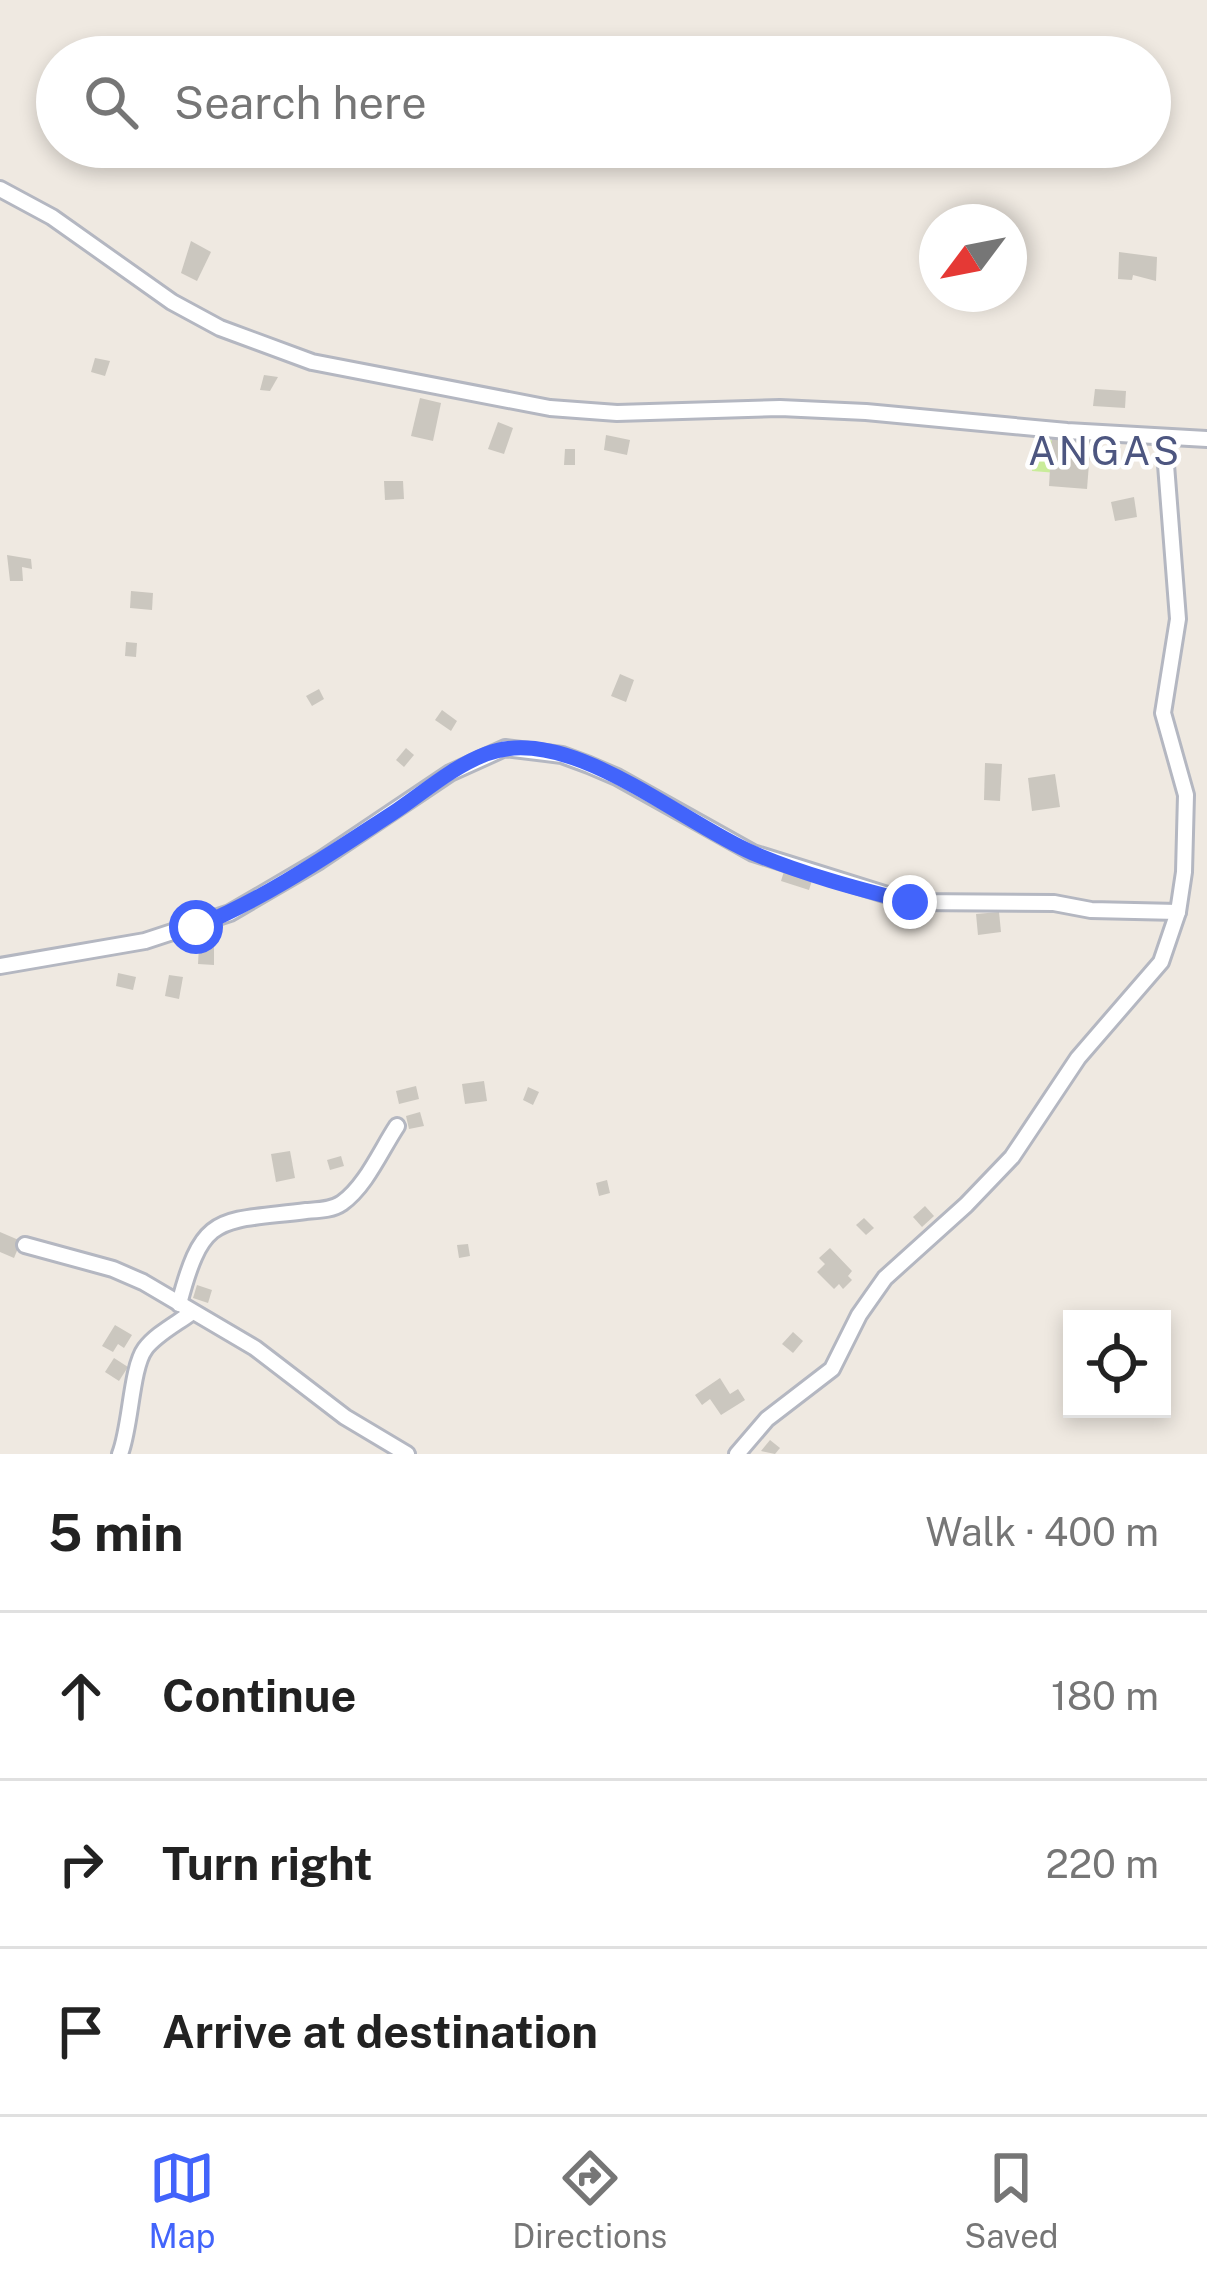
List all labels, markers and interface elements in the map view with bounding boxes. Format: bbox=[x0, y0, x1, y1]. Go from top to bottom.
search box bbox=[36, 36, 1171, 168]
icon: search bbox=[78, 69, 144, 135]
text: Search here bbox=[174, 76, 427, 129]
north arrow bbox=[919, 204, 1027, 312]
district label: ANGAS bbox=[1028, 428, 1182, 474]
route end bbox=[883, 875, 937, 929]
route start bbox=[169, 900, 223, 954]
map controls bbox=[1063, 1310, 1171, 1418]
button: locate bbox=[1063, 1310, 1171, 1418]
text: 5 min bbox=[48, 1503, 184, 1562]
text: Walk · 400 m bbox=[926, 1509, 1159, 1555]
icon: ahead bbox=[48, 1663, 114, 1729]
text: Continue bbox=[162, 1669, 356, 1722]
text: 180 m bbox=[1051, 1673, 1159, 1719]
icon: right bbox=[48, 1831, 114, 1897]
text: Turn right bbox=[162, 1837, 373, 1890]
text: 220 m bbox=[1045, 1841, 1159, 1887]
icon: arrive bbox=[48, 1999, 114, 2065]
text: Arrive at destination bbox=[162, 2005, 598, 2058]
tab: Map bbox=[148, 2145, 215, 2255]
tab: Directions bbox=[512, 2145, 667, 2255]
tab: Saved bbox=[964, 2145, 1059, 2255]

